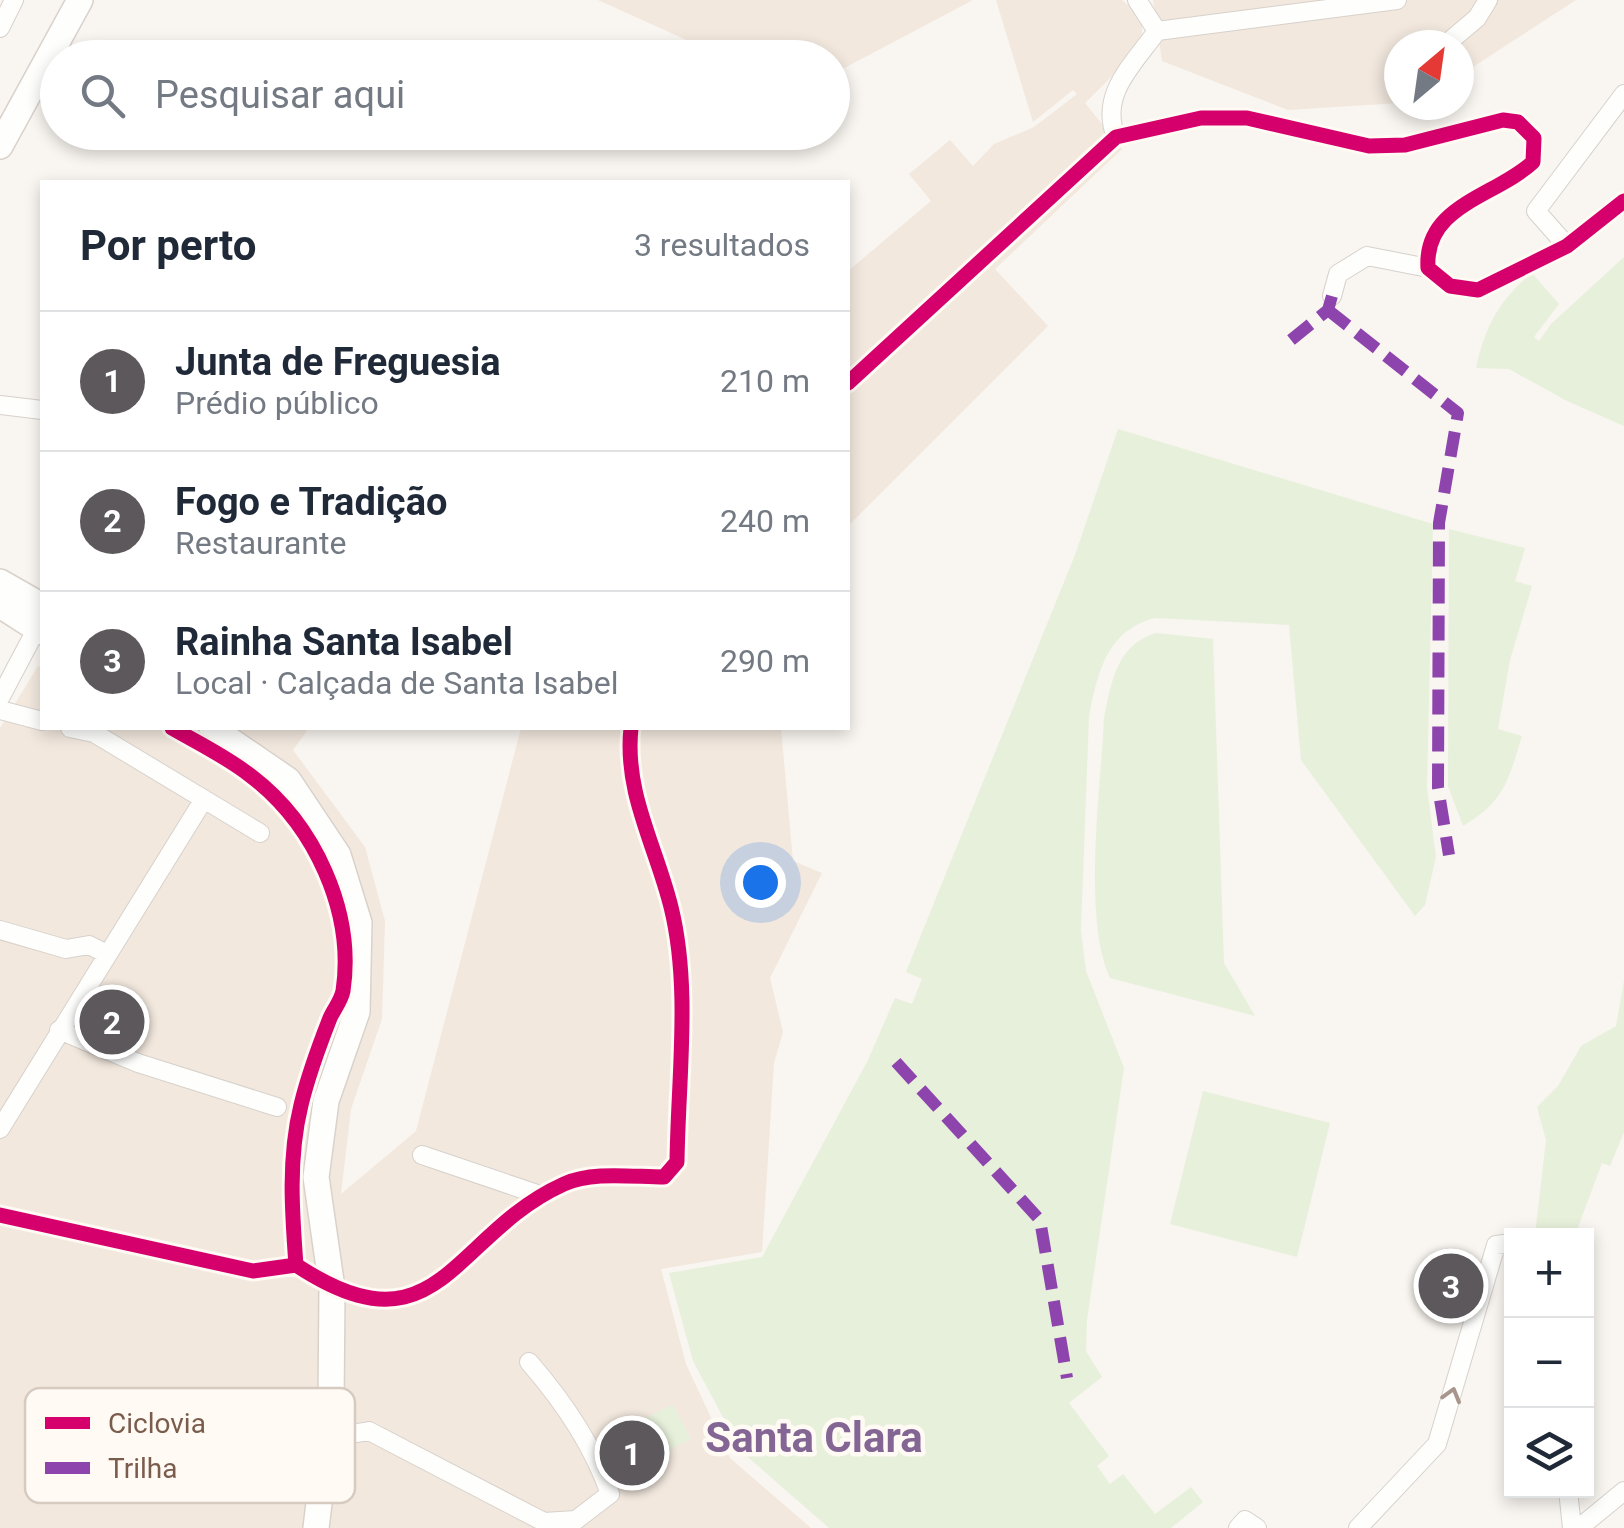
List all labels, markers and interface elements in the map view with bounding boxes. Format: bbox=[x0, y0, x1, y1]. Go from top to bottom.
north arrow bbox=[1384, 30, 1474, 120]
search box bbox=[40, 40, 850, 150]
icon: search bbox=[75, 68, 130, 123]
text: Pesquisar aqui bbox=[155, 73, 405, 117]
text: Por perto bbox=[80, 221, 256, 270]
text: 3 resultados bbox=[634, 226, 810, 264]
text: Junta de Freguesia bbox=[175, 340, 501, 384]
text: 1 bbox=[103, 362, 122, 400]
text: 210 m bbox=[720, 362, 810, 400]
text: Prédio público bbox=[175, 384, 379, 422]
text: Fogo e Tradição bbox=[175, 480, 447, 524]
text: 2 bbox=[103, 502, 122, 540]
text: 240 m bbox=[720, 502, 810, 540]
text: Restaurante bbox=[175, 524, 346, 562]
text: Rainha Santa Isabel bbox=[175, 620, 513, 664]
text: 3 bbox=[103, 642, 122, 680]
text: 290 m bbox=[720, 642, 810, 680]
text: Local · Calçada de Santa Isabel bbox=[175, 664, 618, 702]
your location bbox=[735, 857, 786, 908]
pin: 2 bbox=[80, 984, 144, 1060]
map controls bbox=[1504, 1228, 1594, 1498]
button: + bbox=[1504, 1228, 1594, 1318]
pin: 3 bbox=[1418, 1248, 1484, 1324]
button: − bbox=[1504, 1318, 1594, 1408]
one-way arrow bbox=[1440, 1387, 1461, 1404]
legend bbox=[25, 1388, 355, 1503]
text: Ciclovia bbox=[108, 1407, 206, 1440]
button: layers bbox=[1504, 1408, 1594, 1498]
district label: Santa Clara bbox=[705, 1413, 923, 1462]
pin: 1 bbox=[600, 1416, 664, 1490]
text: Trilha bbox=[108, 1452, 177, 1485]

